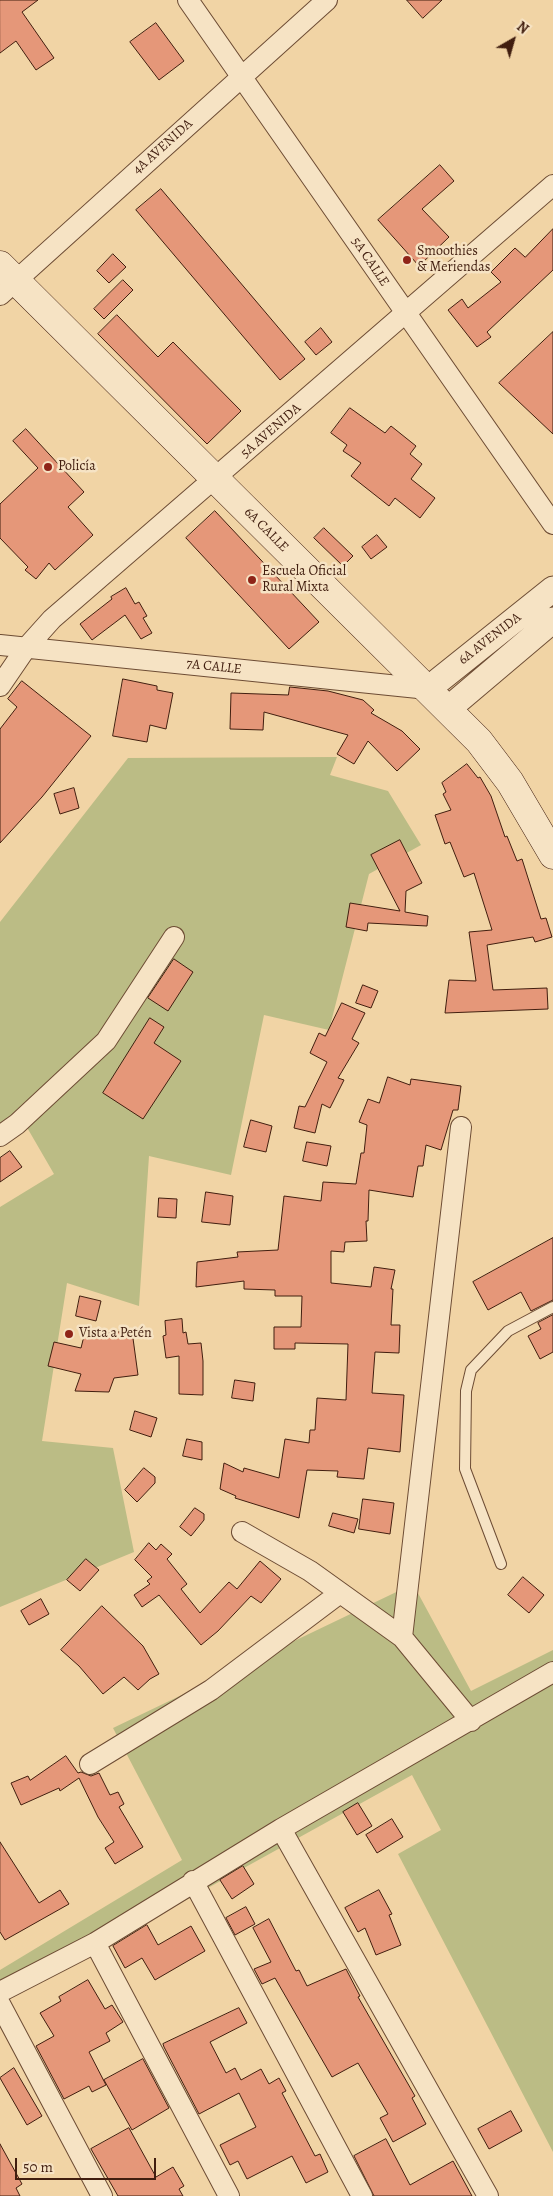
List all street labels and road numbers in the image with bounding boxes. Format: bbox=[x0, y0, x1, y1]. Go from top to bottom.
street label: 4A AVENIDA bbox=[130, 116, 196, 178]
street label: 5A CALLE bbox=[347, 234, 393, 290]
street label: 5A AVENIDA bbox=[237, 400, 305, 462]
street label: 6A CALLE bbox=[240, 504, 292, 556]
street label: 6A AVENIDA bbox=[455, 609, 525, 669]
street label: 7A CALLE bbox=[185, 656, 243, 678]

